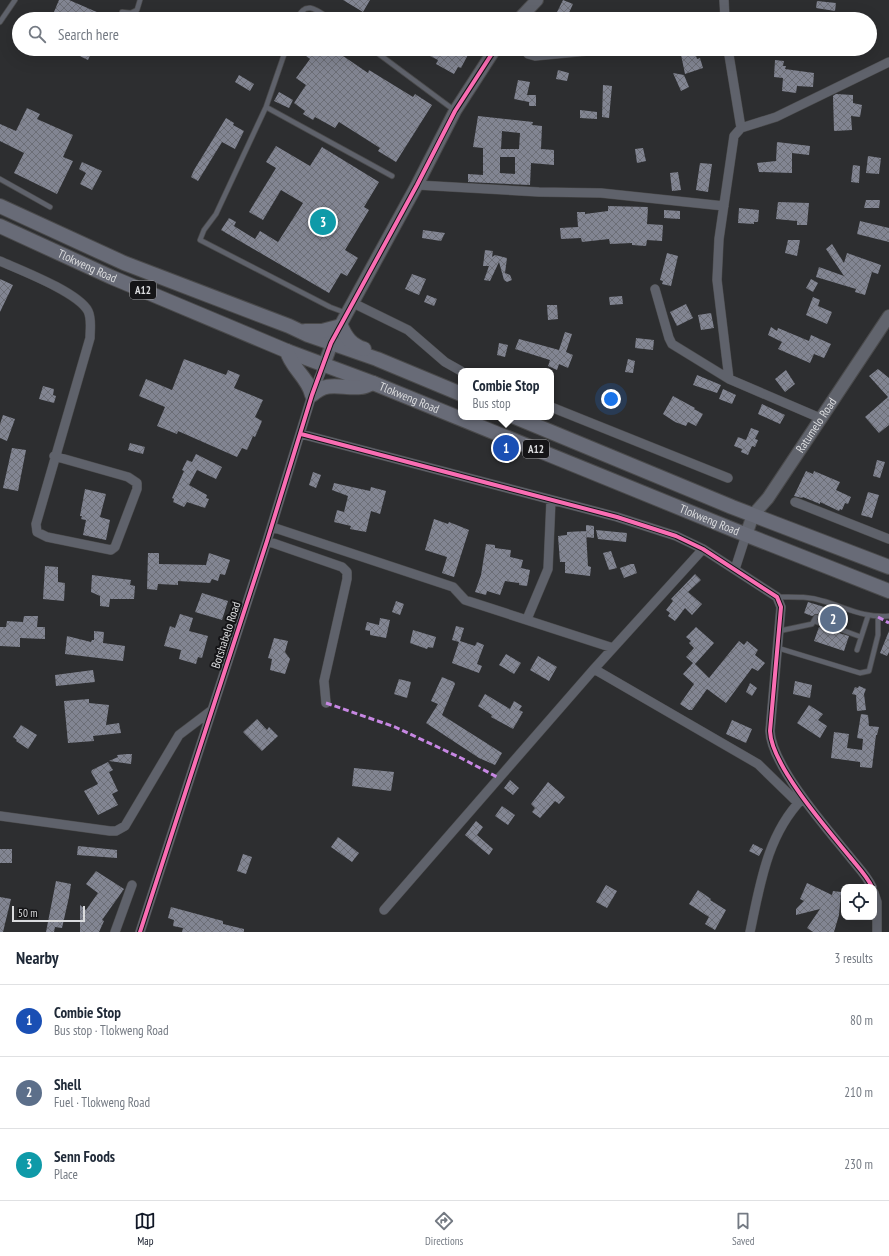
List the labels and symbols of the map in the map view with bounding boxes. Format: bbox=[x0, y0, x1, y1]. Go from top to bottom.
pin: 3 bbox=[310, 207, 336, 237]
street label: Tlokweng Road bbox=[55, 246, 119, 286]
road number: A12 bbox=[130, 281, 156, 299]
street label: Tlokweng Road bbox=[377, 378, 442, 416]
your location bbox=[601, 389, 621, 409]
street label: Ratumelo Road bbox=[792, 395, 839, 456]
pin: 1 bbox=[493, 433, 519, 463]
road number: A12 bbox=[523, 440, 549, 458]
street label: Tlokweng Road bbox=[677, 501, 742, 538]
street label: Botshabelo Road bbox=[208, 600, 243, 670]
pin: 2 bbox=[820, 604, 846, 634]
scale bar bbox=[12, 904, 85, 923]

